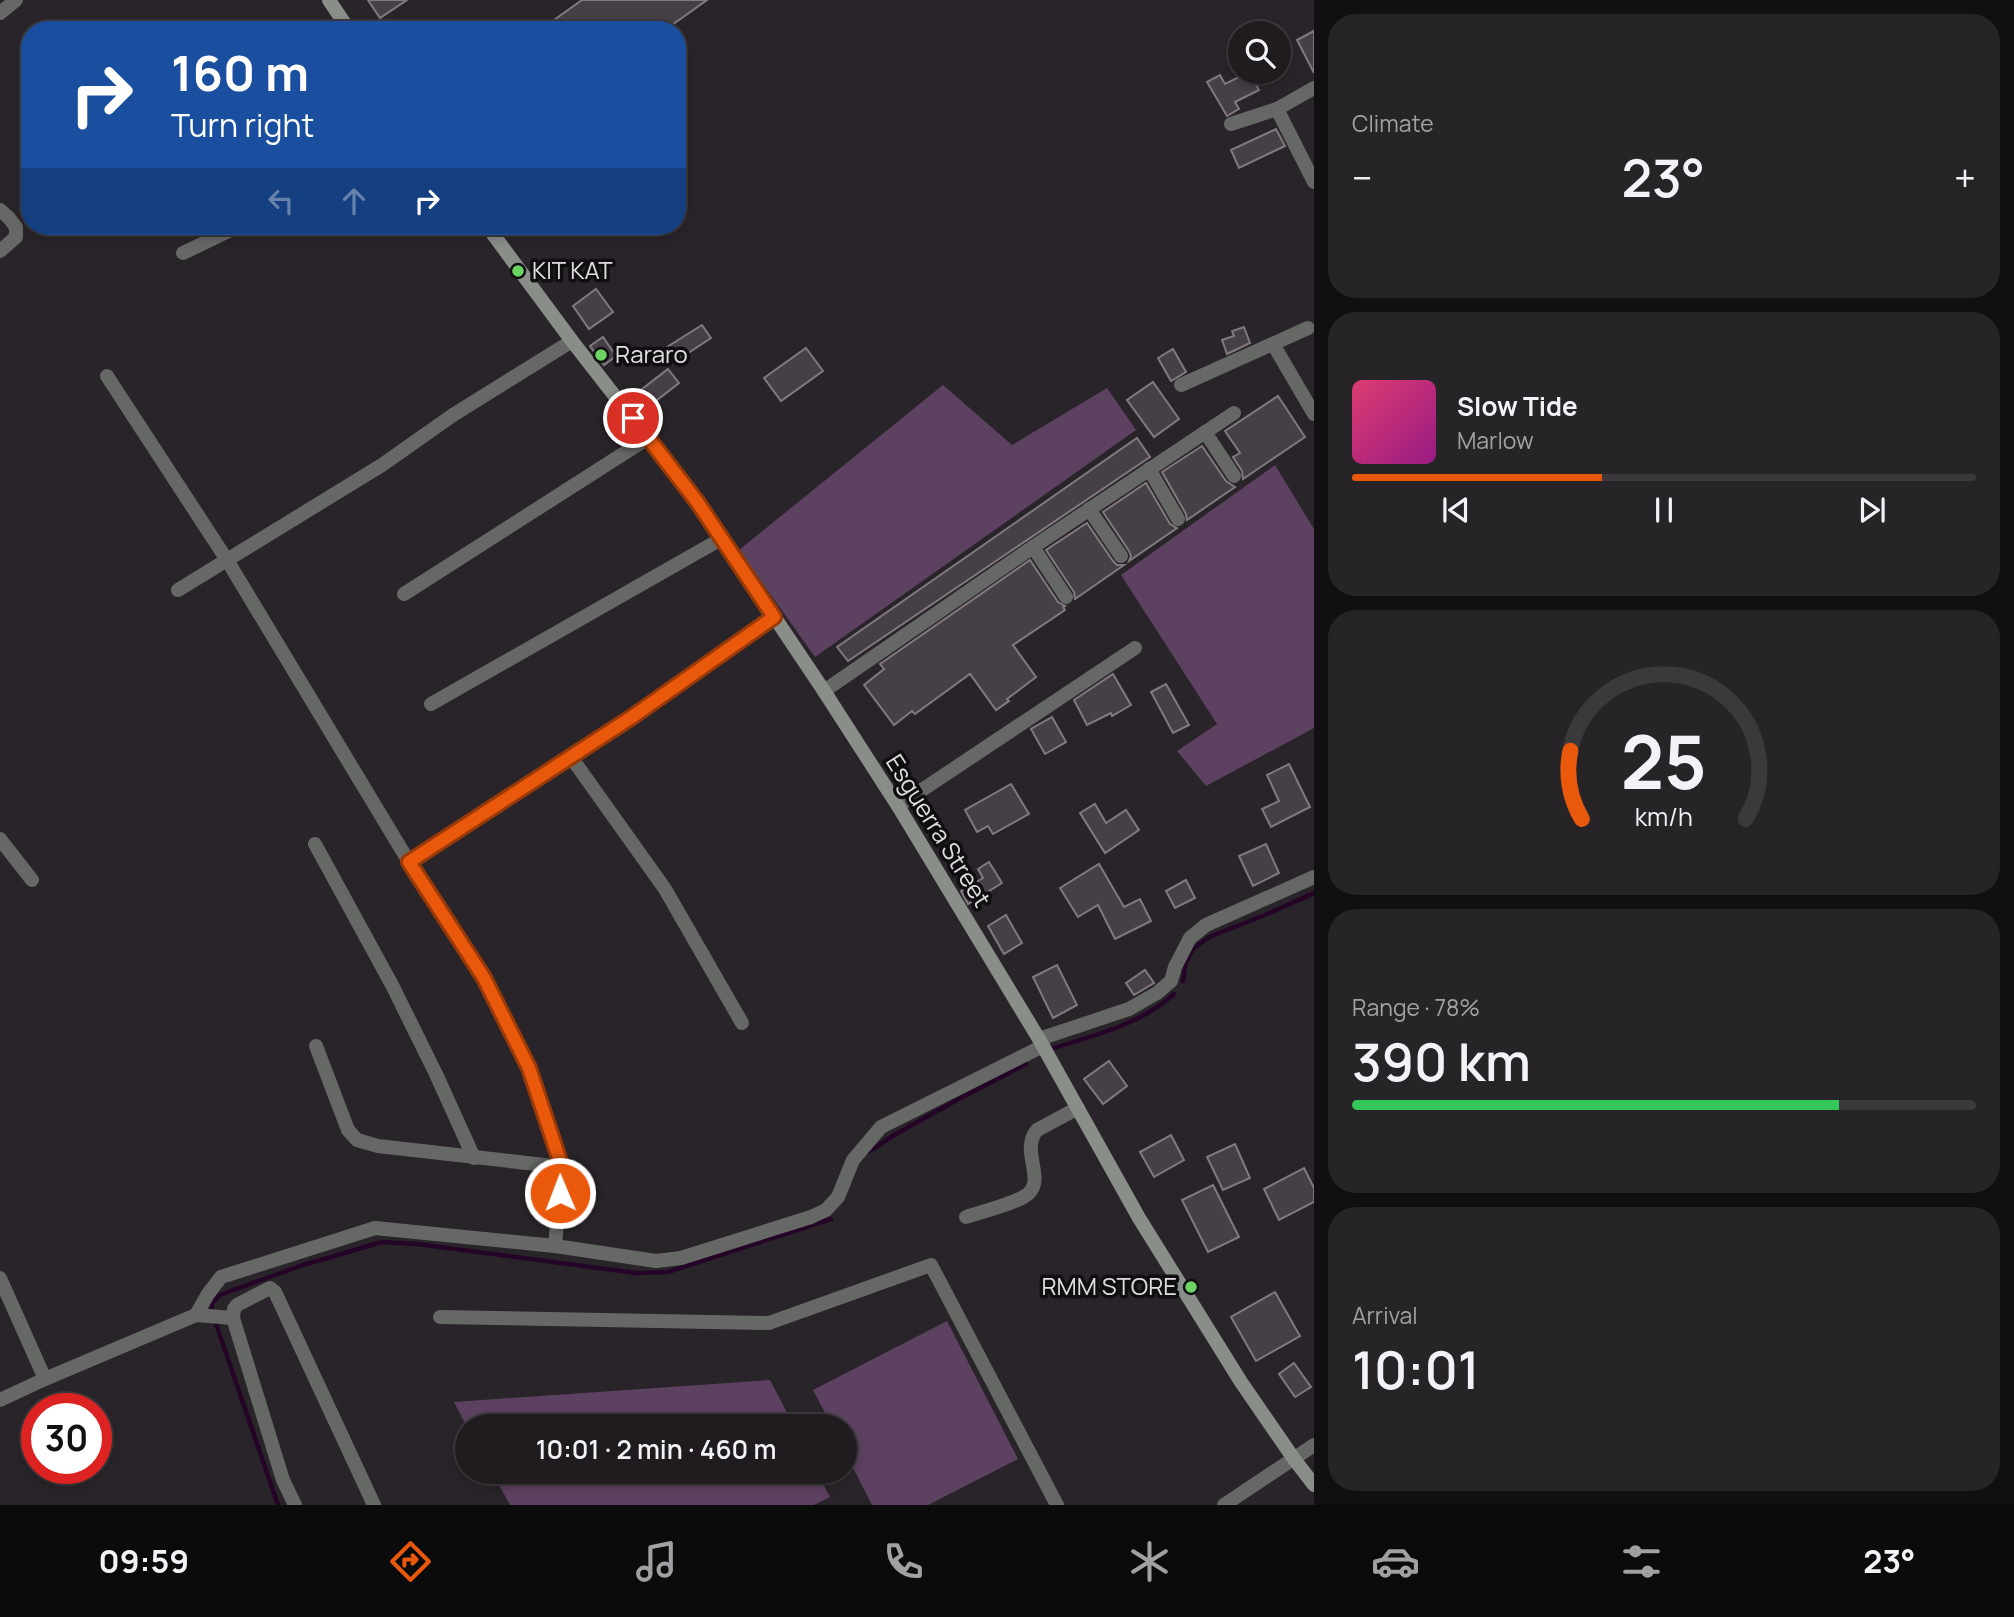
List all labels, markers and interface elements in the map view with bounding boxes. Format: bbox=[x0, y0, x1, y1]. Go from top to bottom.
map controls bbox=[1228, 21, 1291, 84]
button: search bbox=[1228, 21, 1291, 84]
text: 160 m bbox=[171, 39, 309, 106]
icon: right bbox=[56, 49, 147, 140]
text: Turn right bbox=[171, 103, 314, 147]
text: Climate bbox=[1352, 107, 1434, 139]
text: 23° bbox=[1621, 142, 1705, 213]
text: − bbox=[1352, 151, 1373, 203]
text: + bbox=[1954, 151, 1976, 203]
icon: left bbox=[262, 182, 300, 220]
icon: ahead bbox=[335, 182, 373, 220]
icon: right bbox=[408, 182, 446, 220]
place label: KIT KAT bbox=[532, 253, 613, 286]
marker: KIT KAT bbox=[510, 263, 526, 279]
place label: Rararo bbox=[615, 337, 688, 370]
marker: Rararo bbox=[593, 347, 609, 363]
pin bbox=[603, 388, 663, 448]
text: Slow Tide bbox=[1457, 388, 1578, 424]
icon: arrive bbox=[614, 399, 652, 437]
text: Marlow bbox=[1457, 424, 1534, 456]
icon: previous bbox=[1437, 491, 1475, 529]
icon: pause bbox=[1645, 491, 1683, 529]
icon: next bbox=[1853, 491, 1891, 529]
text: 25 bbox=[1621, 711, 1707, 811]
street label: Esguerra Street bbox=[879, 748, 999, 913]
text: km/h bbox=[1635, 798, 1693, 833]
text: Range · 78% bbox=[1352, 991, 1480, 1023]
text: 390 km bbox=[1352, 1026, 1531, 1097]
position arrow bbox=[523, 1156, 597, 1230]
place label: RMM STORE bbox=[1041, 1269, 1177, 1302]
marker: RMM STORE bbox=[1183, 1279, 1199, 1295]
text: Arrival bbox=[1352, 1299, 1418, 1331]
text: 10:01 bbox=[1352, 1334, 1480, 1405]
speed limit sign: 30 bbox=[21, 1393, 112, 1484]
text: 10:01 · 2 min · 460 m bbox=[536, 1431, 776, 1467]
icon: directions bbox=[386, 1537, 435, 1586]
icon: music bbox=[632, 1537, 681, 1586]
icon: phone bbox=[879, 1537, 928, 1586]
icon: climate bbox=[1125, 1537, 1174, 1586]
icon: car bbox=[1371, 1537, 1420, 1586]
icon: filters bbox=[1617, 1537, 1666, 1586]
text: 09:59 bbox=[99, 1539, 189, 1583]
text: 23° bbox=[1863, 1539, 1915, 1583]

